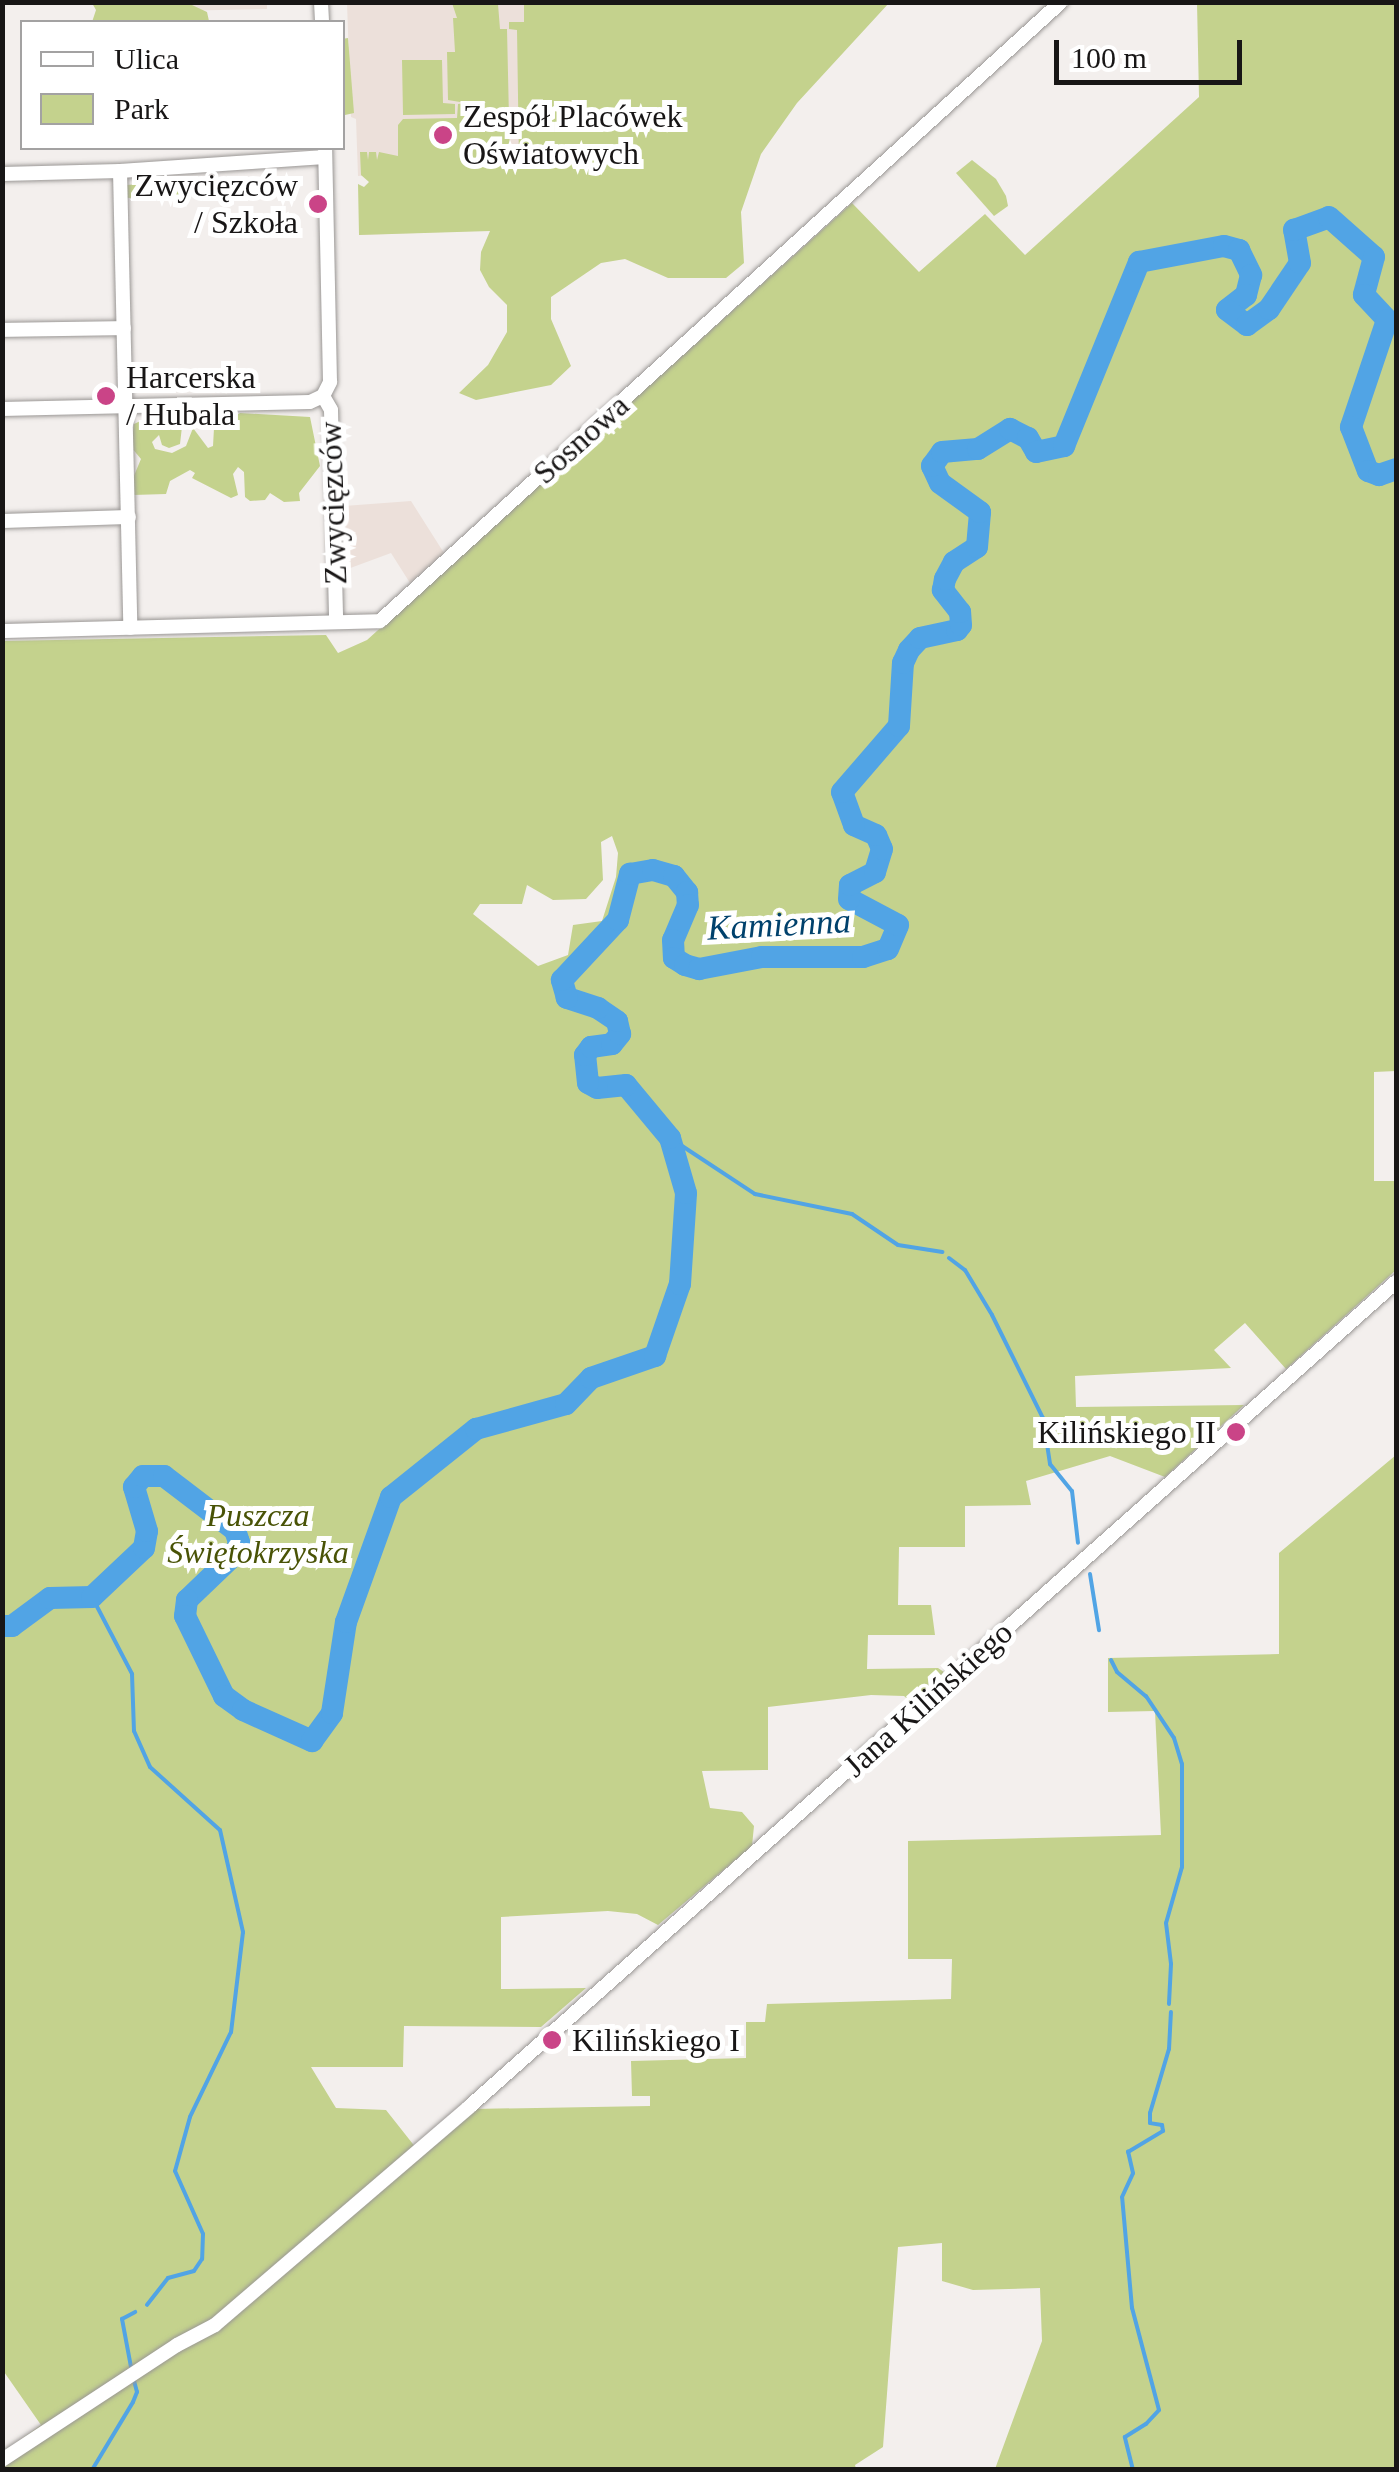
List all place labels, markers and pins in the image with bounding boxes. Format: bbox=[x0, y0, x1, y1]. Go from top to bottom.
place label: Zespół Placówek Oświatowych bbox=[463, 98, 682, 173]
marker: Zespół Placówek Oświatowych bbox=[432, 124, 454, 146]
place label: Zwycięzców / Szkoła bbox=[135, 167, 298, 242]
marker: Zwycięzców / Szkoła bbox=[307, 193, 329, 215]
place label: Harcerska / Hubala bbox=[126, 359, 256, 434]
marker: Harcerska / Hubala bbox=[95, 385, 117, 407]
place label: Kilińskiego II bbox=[1037, 1413, 1216, 1451]
marker: Kilińskiego II bbox=[1225, 1421, 1247, 1443]
place label: Kilińskiego I bbox=[572, 2021, 740, 2059]
marker: Kilińskiego I bbox=[541, 2029, 563, 2051]

